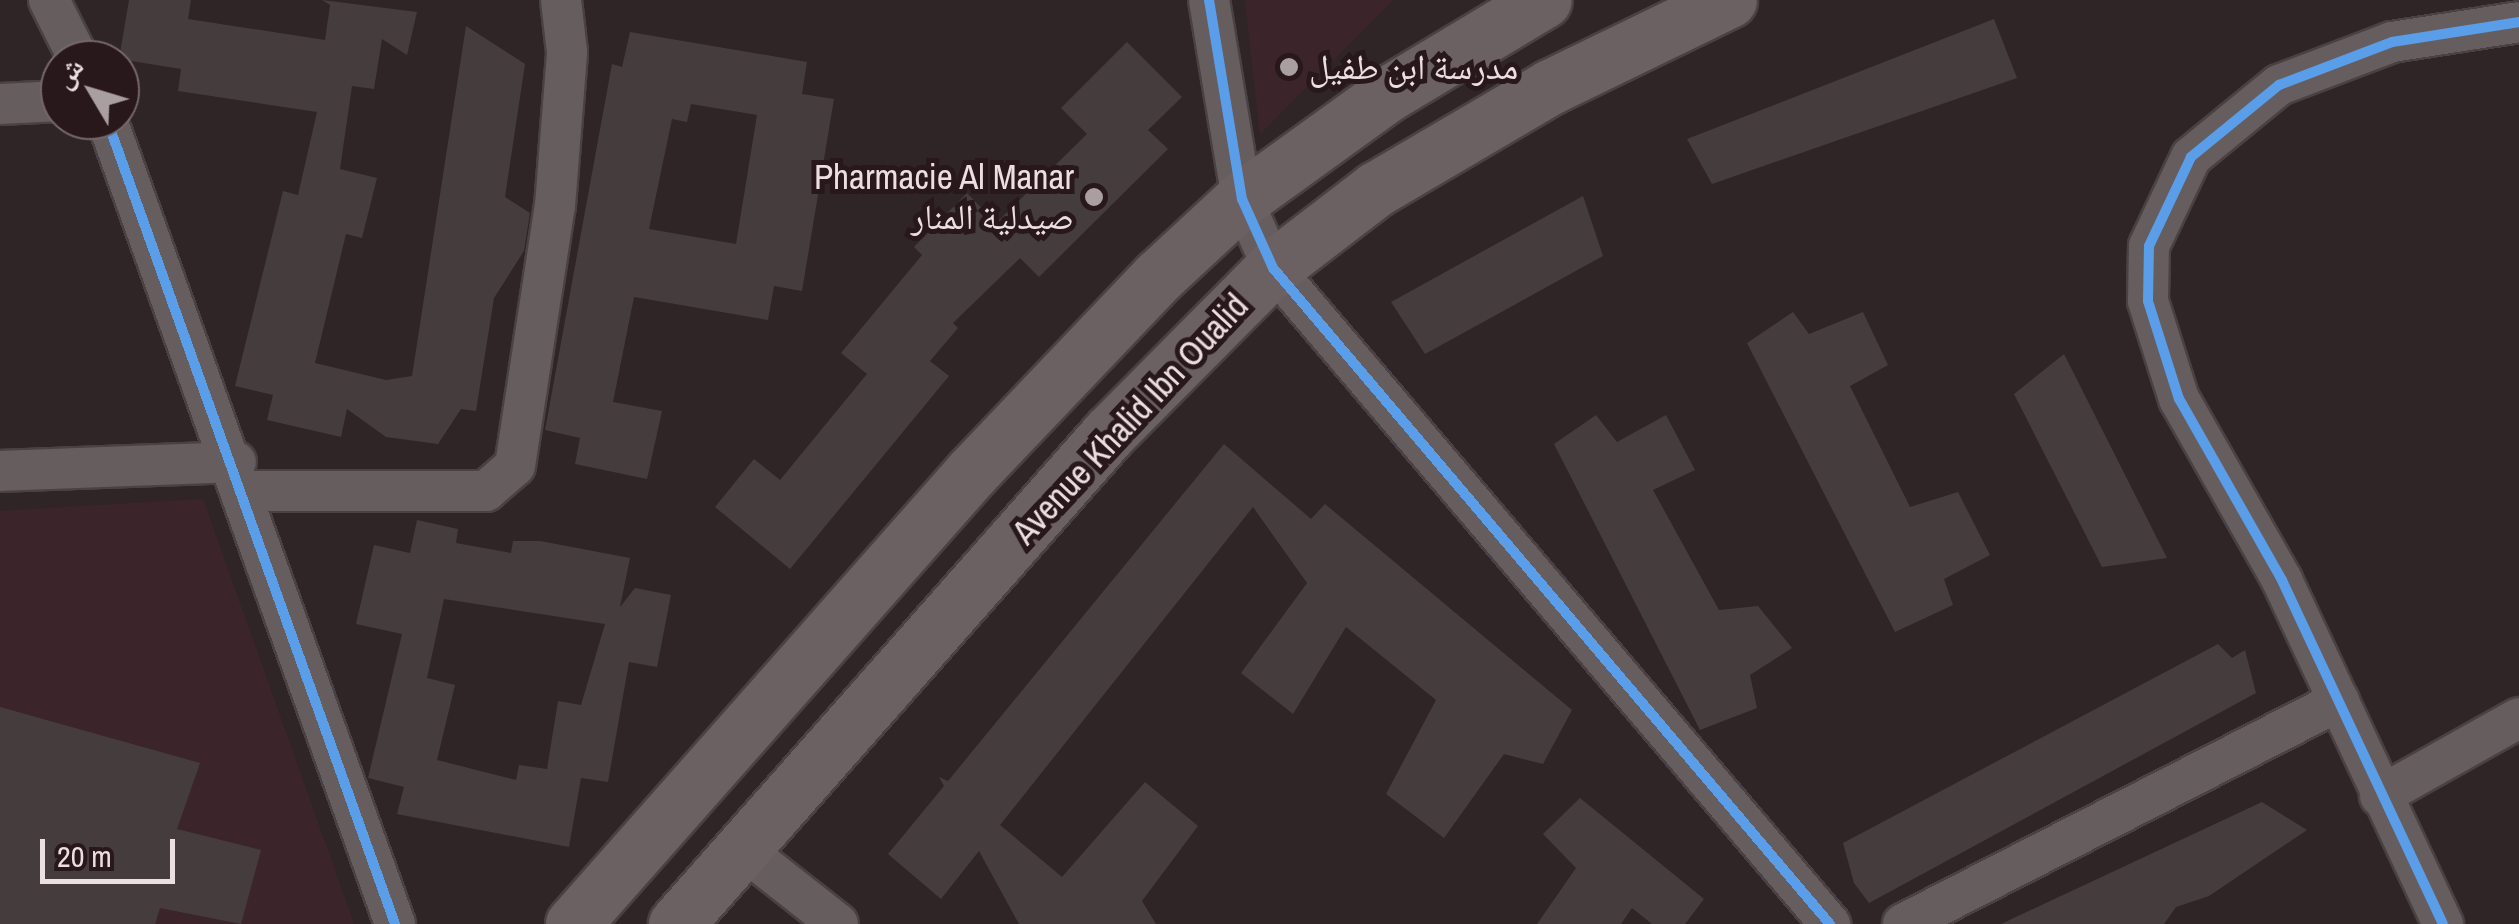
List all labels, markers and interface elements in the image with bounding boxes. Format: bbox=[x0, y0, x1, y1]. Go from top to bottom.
north arrow bbox=[40, 40, 140, 140]
place label: مدرسة ابن طفيل bbox=[1309, 46, 1518, 88]
text: ش bbox=[44, 49, 92, 96]
marker: مدرسة ابن طفيل bbox=[1278, 56, 1300, 78]
place label: Pharmacie Al Manar صيدلية المنار bbox=[812, 156, 1074, 238]
marker: Pharmacie Al Manar صيدلية المنار bbox=[1083, 186, 1105, 208]
street label: Avenue Khalid Ibn Oualid bbox=[1003, 285, 1257, 553]
scale bar bbox=[45, 819, 180, 881]
text: 20 m bbox=[57, 836, 112, 876]

